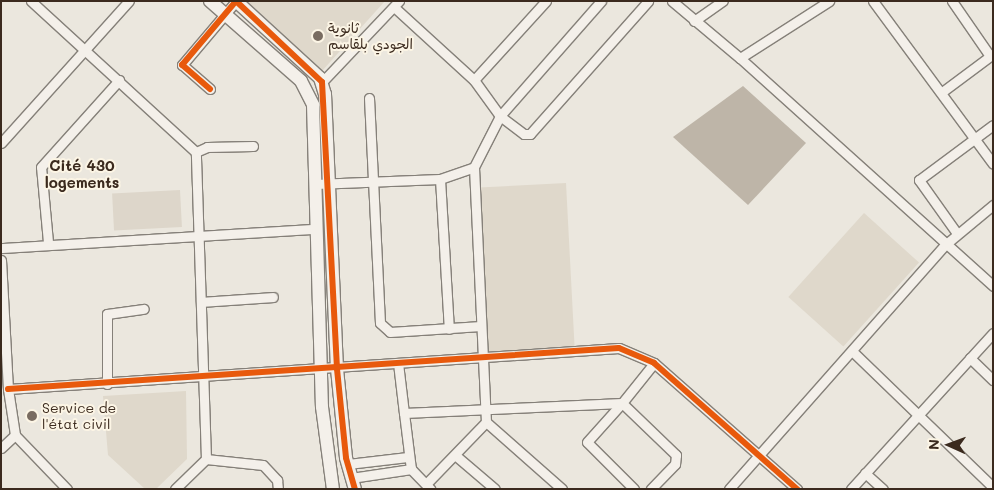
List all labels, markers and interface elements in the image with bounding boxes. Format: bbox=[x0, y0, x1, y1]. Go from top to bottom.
place label: ثانوية الجودي بلقاسم bbox=[328, 20, 413, 52]
marker: ثانوية الجودي بلقاسم bbox=[312, 30, 324, 42]
district label: Cité 430 logements bbox=[45, 156, 119, 191]
place label: Service de l'état civil bbox=[42, 400, 116, 432]
marker: Service de l'état civil bbox=[26, 410, 38, 422]
north arrow bbox=[924, 420, 974, 470]
text: N bbox=[924, 439, 943, 450]

